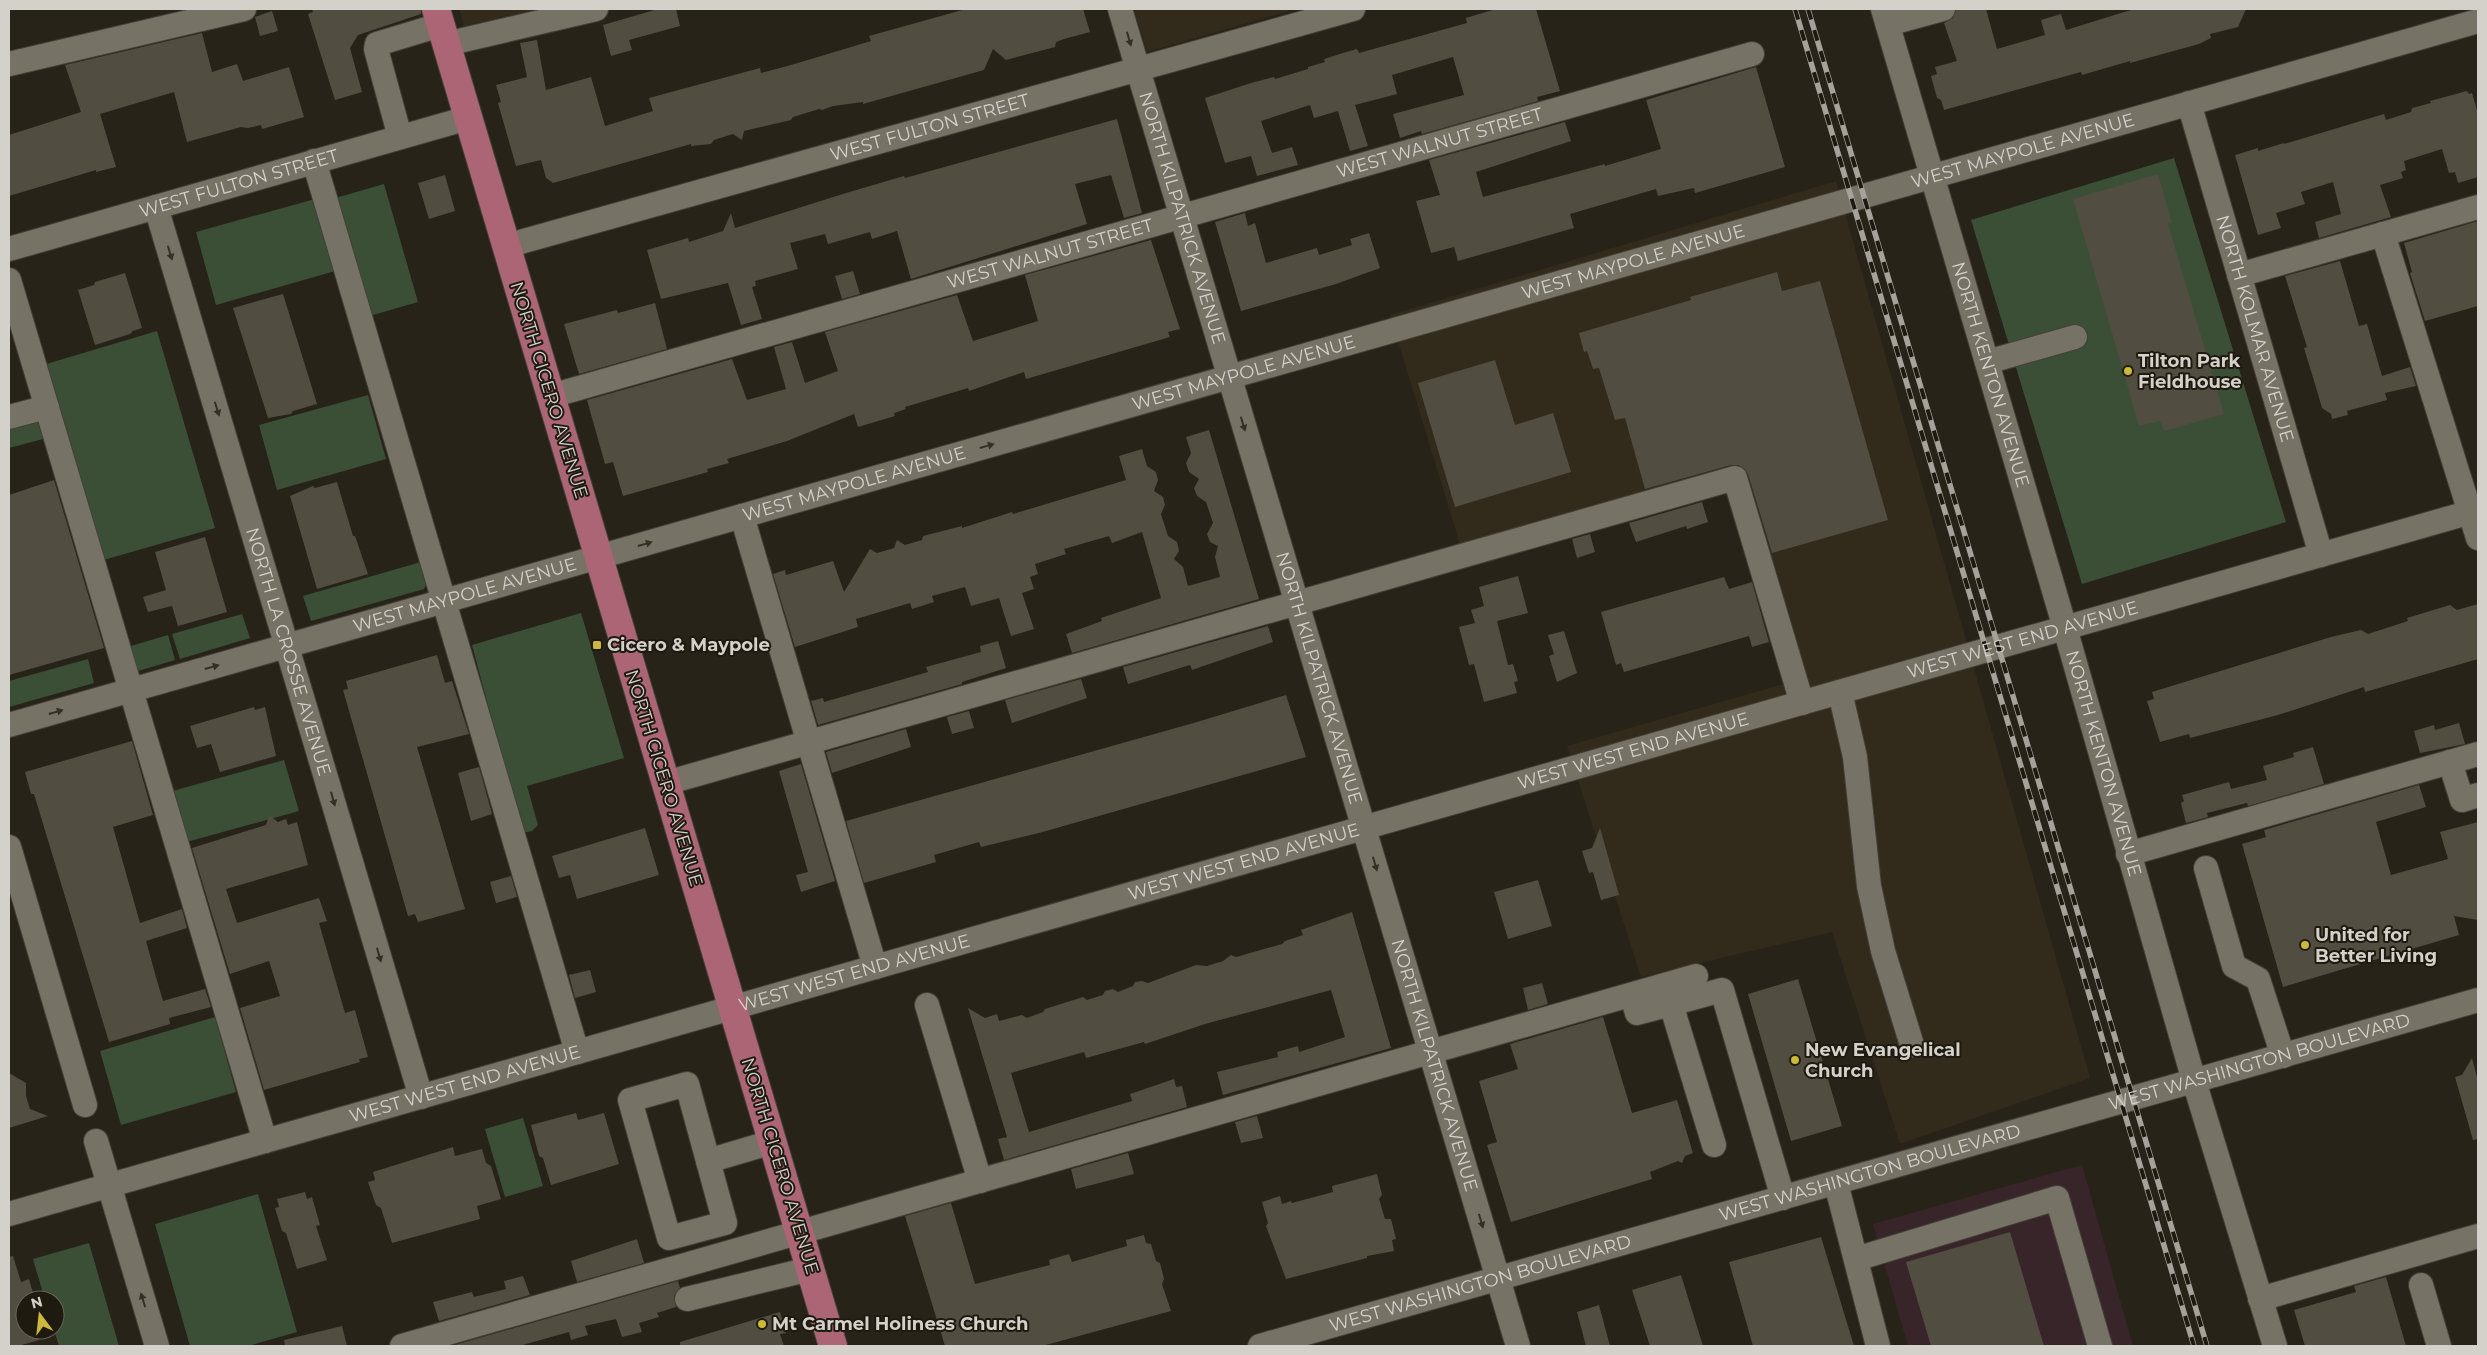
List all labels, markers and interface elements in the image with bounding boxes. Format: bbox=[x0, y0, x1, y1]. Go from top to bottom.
one-way arrow bbox=[1125, 32, 1133, 47]
street label: WEST FULTON STREET bbox=[828, 89, 1032, 166]
street label: NORTH KILPATRICK AVENUE bbox=[1134, 89, 1230, 347]
street label: WEST WALNUT STREET bbox=[1334, 103, 1546, 183]
street label: WEST MAYPOLE AVENUE bbox=[1909, 109, 2137, 193]
street label: WEST FULTON STREET bbox=[137, 144, 341, 222]
street label: NORTH KOLMAR AVENUE bbox=[2211, 212, 2298, 445]
street label: WEST WALNUT STREET bbox=[945, 214, 1156, 294]
street label: WEST MAYPOLE AVENUE bbox=[1519, 220, 1747, 304]
one-way arrow bbox=[167, 246, 175, 261]
street label: NORTH KENTON AVENUE bbox=[1947, 259, 2034, 490]
street label: NORTH CICERO AVENUE bbox=[505, 279, 593, 501]
street label: WEST MAYPOLE AVENUE bbox=[1130, 331, 1358, 415]
place label: Tilton Park Fieldhouse bbox=[2138, 350, 2242, 393]
marker: Tilton Park Fieldhouse bbox=[2122, 365, 2134, 377]
one-way arrow bbox=[213, 402, 221, 417]
one-way arrow bbox=[1240, 416, 1248, 431]
street label: WEST MAYPOLE AVENUE bbox=[740, 442, 968, 526]
one-way arrow bbox=[979, 442, 994, 450]
street label: NORTH LA CROSSE AVENUE bbox=[241, 525, 336, 778]
one-way arrow bbox=[638, 539, 653, 547]
street label: NORTH KILPATRICK AVENUE bbox=[1271, 549, 1367, 807]
street label: WEST MAYPOLE AVENUE bbox=[351, 553, 579, 637]
street label: WEST WEST END AVENUE bbox=[1905, 596, 2141, 683]
place label: Cicero & Maypole bbox=[607, 634, 770, 656]
marker: Cicero & Maypole bbox=[591, 639, 603, 651]
street label: NORTH KENTON AVENUE bbox=[2061, 648, 2146, 879]
one-way arrow bbox=[204, 663, 219, 671]
street label: NORTH CICERO AVENUE bbox=[620, 667, 708, 889]
one-way arrow bbox=[48, 707, 63, 715]
street label: WEST WEST END AVENUE bbox=[1515, 707, 1751, 794]
one-way arrow bbox=[330, 792, 338, 807]
street label: WEST WEST END AVENUE bbox=[1126, 819, 1362, 905]
one-way arrow bbox=[1371, 857, 1379, 872]
place label: United for Better Living bbox=[2315, 924, 2437, 967]
street label: WEST WEST END AVENUE bbox=[736, 930, 972, 1016]
street label: NORTH KILPATRICK AVENUE bbox=[1386, 936, 1482, 1194]
marker: United for Better Living bbox=[2299, 939, 2311, 951]
one-way arrow bbox=[376, 948, 384, 963]
street label: WEST WASHINGTON BOULEVARD bbox=[2106, 1009, 2413, 1115]
place label: New Evangelical Church bbox=[1805, 1039, 1961, 1082]
street label: WEST WEST END AVENUE bbox=[347, 1041, 583, 1127]
marker: New Evangelical Church bbox=[1789, 1054, 1801, 1066]
street label: NORTH CICERO AVENUE bbox=[736, 1055, 824, 1277]
street label: WEST WASHINGTON BOULEVARD bbox=[1717, 1119, 2023, 1226]
one-way arrow bbox=[1478, 1214, 1485, 1229]
street label: WEST WASHINGTON BOULEVARD bbox=[1327, 1230, 1634, 1337]
north arrow bbox=[15, 1290, 65, 1340]
text: N bbox=[29, 1292, 44, 1313]
one-way arrow bbox=[138, 1292, 146, 1307]
place label: Mt Carmel Holiness Church bbox=[772, 1313, 1028, 1335]
marker: Mt Carmel Holiness Church bbox=[756, 1318, 768, 1330]

